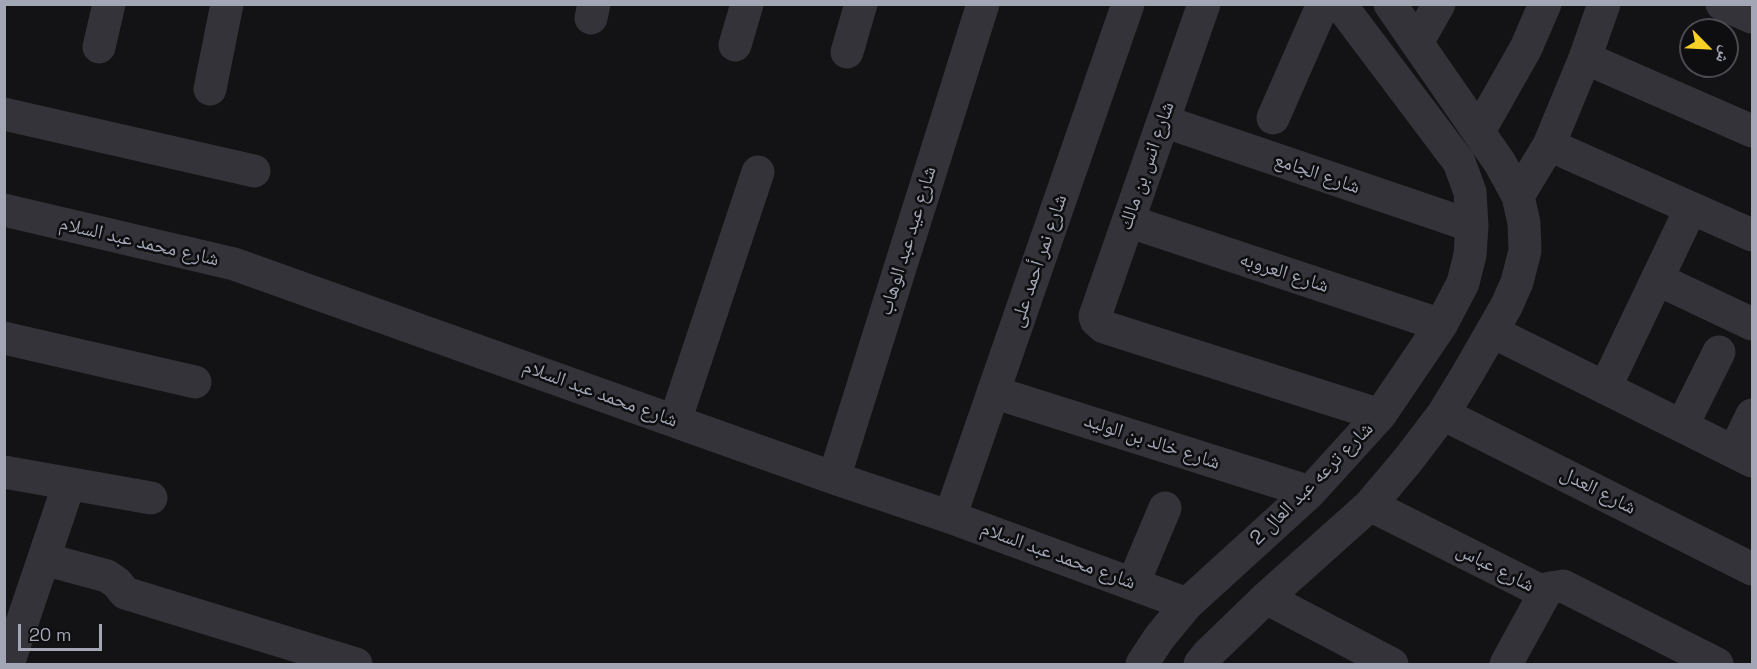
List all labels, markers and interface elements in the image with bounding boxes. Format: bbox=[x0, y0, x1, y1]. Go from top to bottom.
north arrow bbox=[1679, 18, 1739, 78]
text: ش bbox=[1711, 43, 1737, 67]
street label: شارع انس بن مالك bbox=[1114, 99, 1180, 233]
street label: شارع الجامع bbox=[1271, 148, 1363, 200]
street label: شارع عيد عبد الوهاب bbox=[874, 164, 942, 318]
street label: شارع نمر أحمد على bbox=[1005, 191, 1073, 331]
street label: شارع محمد عبد السلام bbox=[57, 212, 221, 272]
street label: شارع العروبه bbox=[1236, 247, 1332, 299]
street label: شارع محمد عبد السلام bbox=[519, 355, 681, 433]
street label: شارع خالد بن الوليد bbox=[1081, 409, 1223, 475]
street label: شارع ترعه عبد العال 2 bbox=[1245, 417, 1379, 551]
street label: شارع العدل bbox=[1556, 462, 1640, 520]
street label: شارع محمد عبد السلام bbox=[977, 517, 1139, 595]
street label: شارع عباس bbox=[1452, 538, 1538, 598]
scale bar bbox=[21, 612, 105, 650]
text: 20 m bbox=[29, 623, 72, 646]

